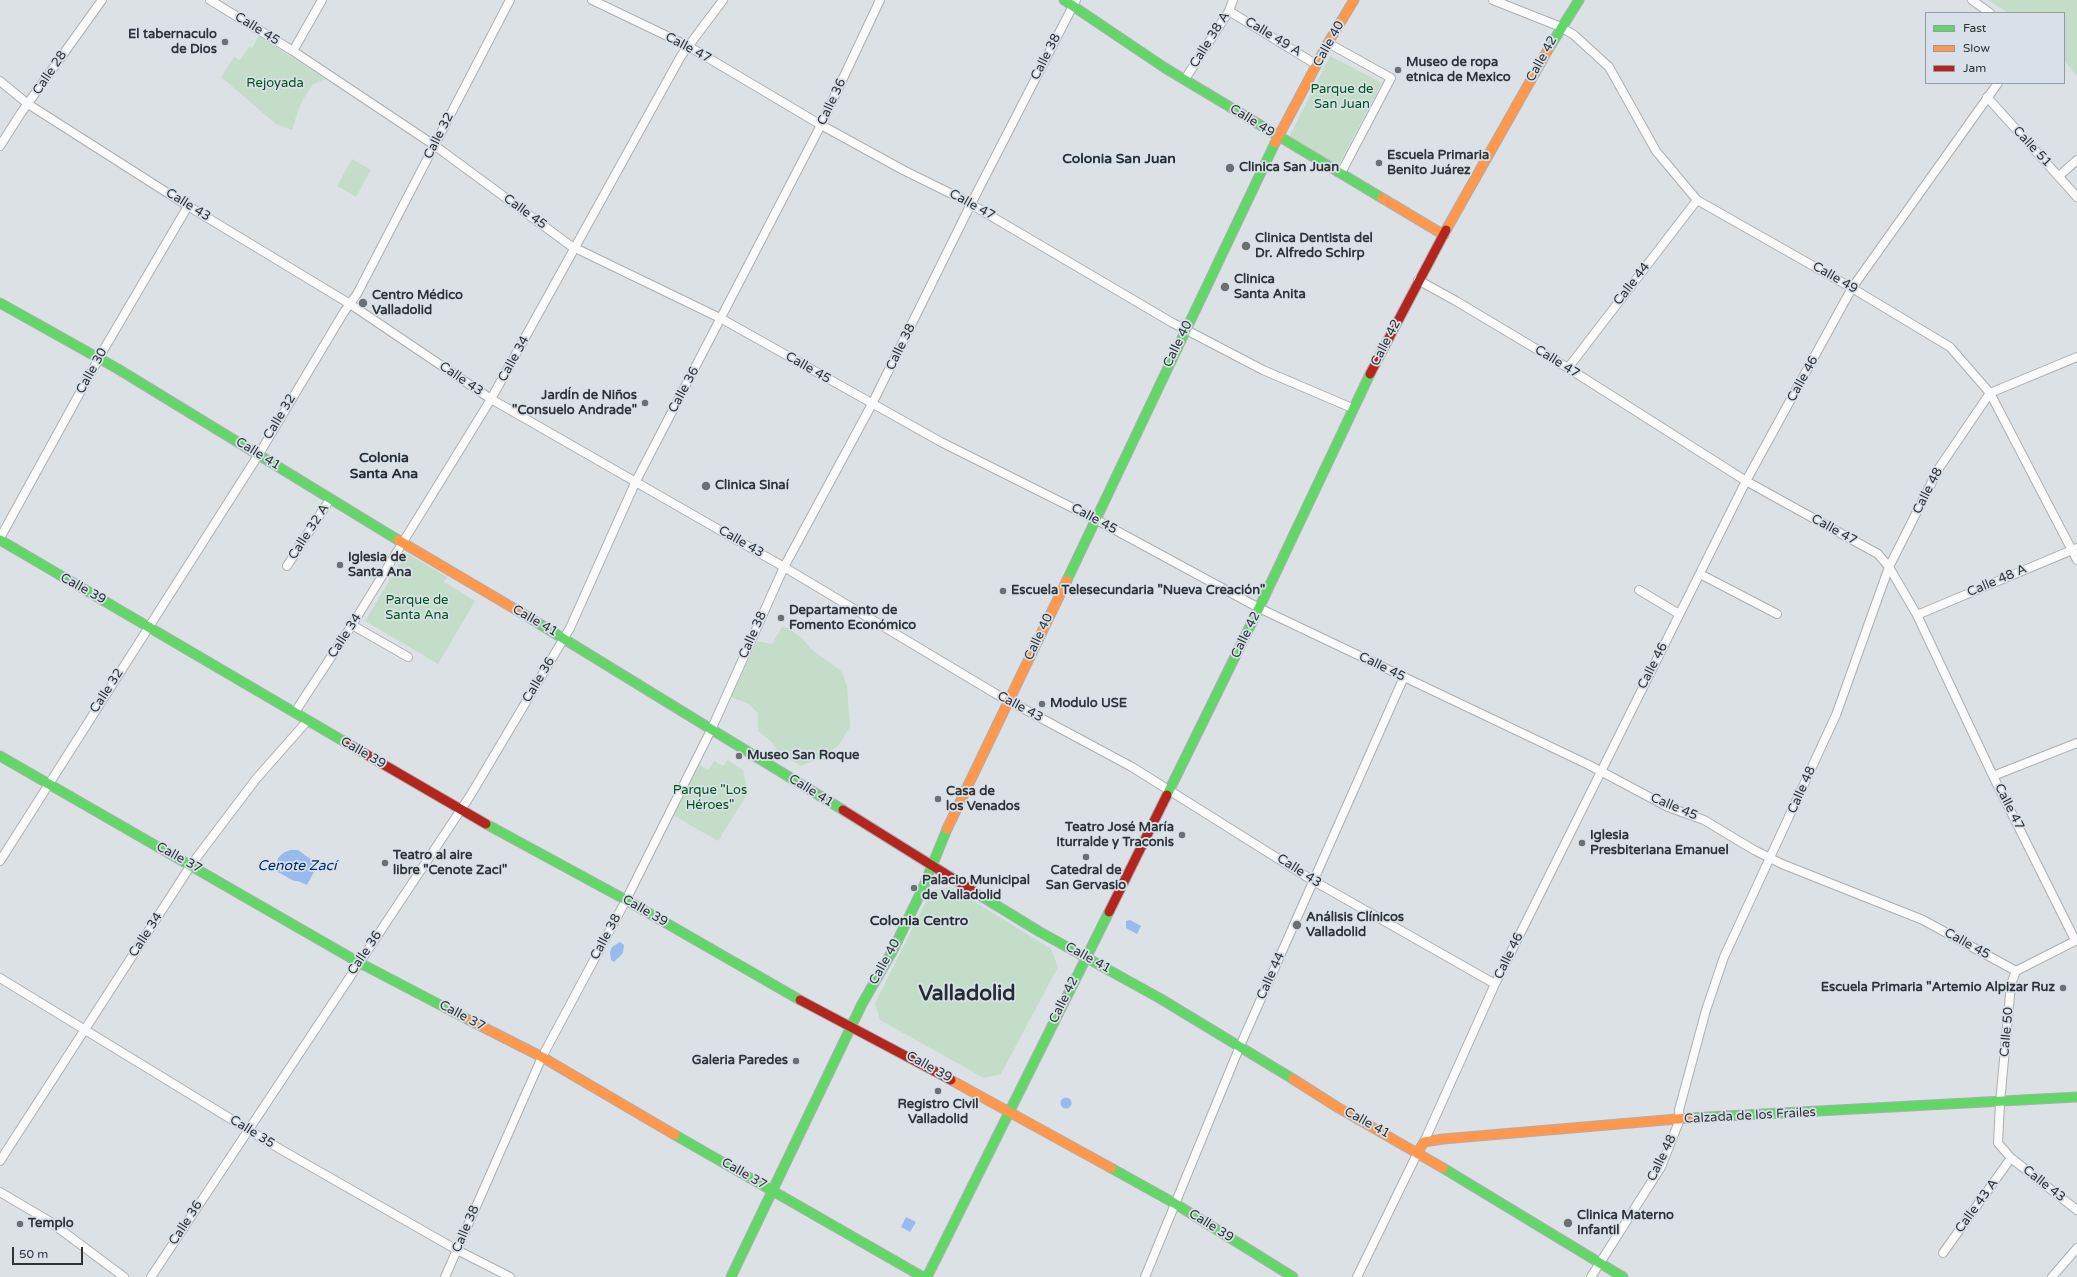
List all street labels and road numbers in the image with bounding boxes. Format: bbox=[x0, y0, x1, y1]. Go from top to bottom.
street label: Calle 45 bbox=[232, 9, 282, 49]
street label: Calle 38 A bbox=[1187, 9, 1233, 71]
street label: Calle 49 A bbox=[1242, 14, 1304, 60]
street label: Calle 40 bbox=[1310, 18, 1348, 70]
street label: Calle 47 bbox=[662, 29, 714, 67]
street label: Calle 38 bbox=[1028, 31, 1064, 83]
street label: Calle 42 bbox=[1523, 33, 1561, 85]
street label: Calle 28 bbox=[30, 48, 70, 98]
street label: Calle 36 bbox=[814, 76, 850, 128]
street label: Calle 49 bbox=[1227, 101, 1277, 141]
street label: Calle 32 bbox=[421, 110, 457, 162]
street label: Calle 51 bbox=[2009, 123, 2055, 171]
street label: Calle 43 bbox=[163, 185, 213, 225]
street label: Calle 47 bbox=[946, 186, 998, 224]
street label: Calle 45 bbox=[500, 191, 550, 233]
street label: Calle 49 bbox=[1810, 259, 1860, 297]
street label: Calle 44 bbox=[1610, 260, 1654, 308]
street label: Calle 42 bbox=[1368, 317, 1404, 369]
street label: Calle 40 bbox=[1160, 318, 1196, 370]
street label: Calle 38 bbox=[883, 321, 919, 373]
street label: Calle 34 bbox=[495, 333, 533, 385]
street label: Calle 47 bbox=[1532, 342, 1582, 382]
street label: Calle 30 bbox=[73, 345, 111, 397]
street label: Calle 45 bbox=[783, 349, 833, 387]
street label: Calle 46 bbox=[1784, 353, 1822, 405]
street label: Calle 43 bbox=[436, 359, 486, 399]
street label: Calle 36 bbox=[665, 364, 703, 416]
street label: Calle 32 bbox=[260, 392, 300, 442]
street label: Calle 41 bbox=[233, 434, 283, 474]
street label: Calle 48 bbox=[1910, 465, 1946, 517]
street label: Calle 45 bbox=[1068, 500, 1120, 538]
street label: Calle 32 A bbox=[285, 501, 333, 563]
street label: Calle 47 bbox=[1808, 511, 1860, 549]
street label: Calle 43 bbox=[716, 523, 766, 561]
street label: Calle 48 A bbox=[1965, 562, 2029, 600]
street label: Calle 39 bbox=[57, 570, 109, 608]
street label: Calle 41 bbox=[510, 602, 560, 640]
street label: Calle 38 bbox=[736, 609, 770, 661]
street label: Calle 42 bbox=[1228, 609, 1264, 661]
street label: Calle 34 bbox=[325, 611, 365, 661]
street label: Calle 40 bbox=[1021, 611, 1057, 663]
street label: Calle 46 bbox=[1635, 640, 1671, 692]
street label: Calle 45 bbox=[1356, 649, 1408, 685]
street label: Calle 36 bbox=[519, 655, 559, 705]
street label: Calle 32 bbox=[87, 666, 127, 716]
street label: Calle 43 bbox=[994, 688, 1046, 726]
street label: Calle 39 bbox=[338, 734, 388, 772]
street label: Calle 48 bbox=[1785, 764, 1819, 816]
street label: Calle 41 bbox=[786, 771, 836, 811]
street label: Calle 47 bbox=[1991, 781, 2027, 833]
street label: Calle 45 bbox=[1648, 790, 1700, 824]
street label: Calle 37 bbox=[153, 839, 205, 877]
street label: Calle 43 bbox=[1274, 851, 1324, 891]
street label: Calle 39 bbox=[620, 892, 670, 930]
street label: Calle 34 bbox=[126, 910, 166, 960]
street label: Calle 38 bbox=[587, 911, 625, 963]
street label: Calle 45 bbox=[1941, 925, 1993, 963]
street label: Calle 36 bbox=[345, 928, 385, 978]
street label: Calle 46 bbox=[1491, 930, 1527, 982]
street label: Calle 40 bbox=[866, 936, 904, 988]
street label: Calle 41 bbox=[1062, 939, 1114, 977]
street label: Calle 44 bbox=[1254, 950, 1288, 1002]
street label: Calle 42 bbox=[1046, 974, 1082, 1026]
street label: Calle 37 bbox=[436, 997, 488, 1035]
street label: Calle 50 bbox=[1997, 1006, 2017, 1058]
street label: Calle 39 bbox=[903, 1048, 955, 1086]
street label: Calle 41 bbox=[1341, 1104, 1393, 1142]
street label: Calzada de los Frailes bbox=[1684, 1105, 1816, 1127]
street label: Calle 35 bbox=[227, 1112, 277, 1152]
street label: Calle 48 bbox=[1644, 1132, 1680, 1184]
street label: Calle 37 bbox=[719, 1155, 769, 1193]
street label: Calle 43 bbox=[2020, 1162, 2068, 1206]
street label: Calle 43 A bbox=[1952, 1176, 2002, 1236]
street label: Calle 36 bbox=[166, 1198, 206, 1248]
street label: Calle 38 bbox=[449, 1203, 483, 1255]
street label: Calle 39 bbox=[1186, 1206, 1236, 1246]

